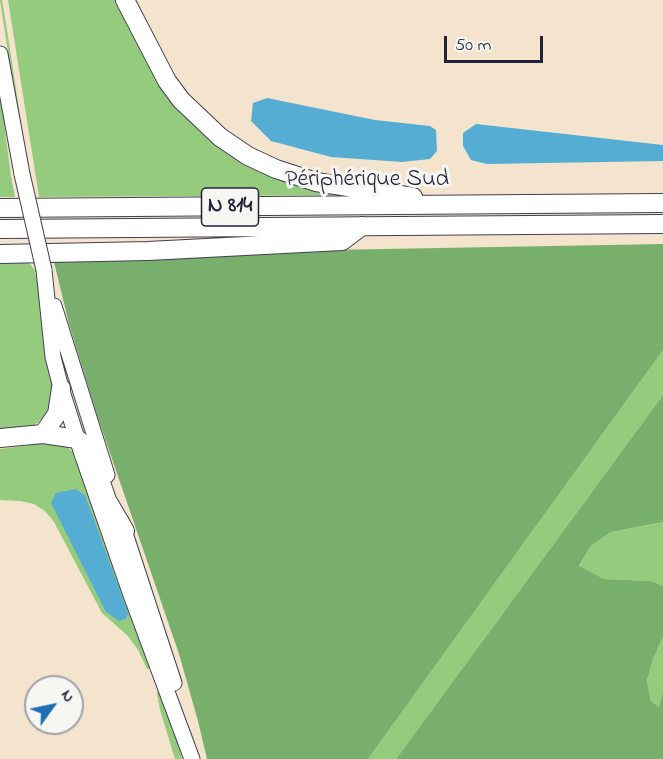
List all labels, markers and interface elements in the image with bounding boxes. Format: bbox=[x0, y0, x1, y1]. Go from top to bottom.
scale bar bbox=[447, 24, 546, 62]
text: 50 m bbox=[455, 33, 492, 59]
street label: Périphérique Sud bbox=[285, 167, 449, 195]
road number: N 814 bbox=[202, 188, 258, 226]
north arrow bbox=[24, 675, 84, 735]
text: N bbox=[54, 685, 80, 707]

